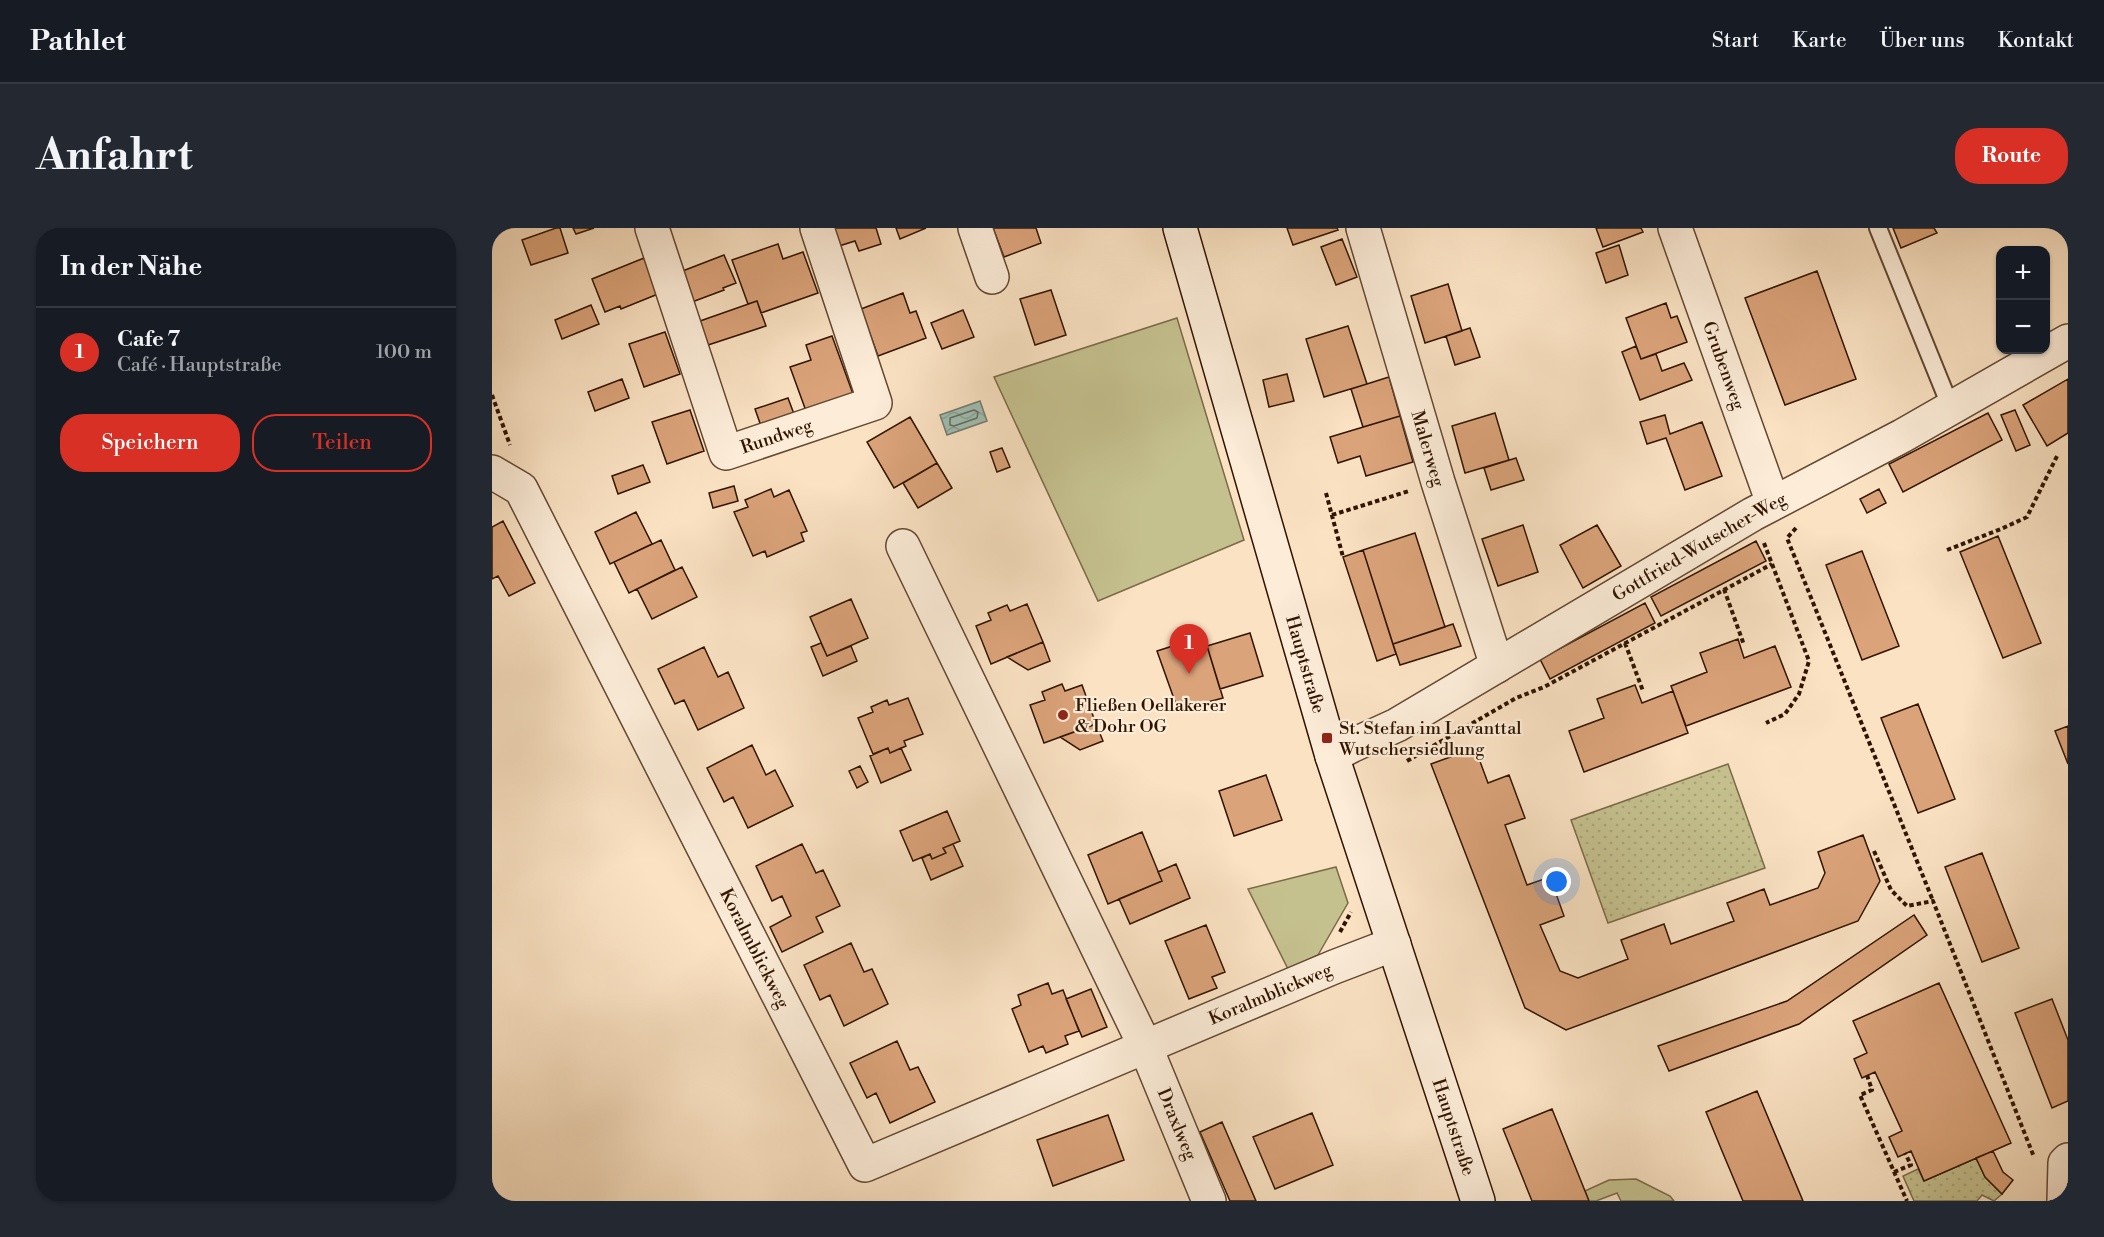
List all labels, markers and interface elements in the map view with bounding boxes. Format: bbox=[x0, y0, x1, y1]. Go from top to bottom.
text: Pathlet bbox=[30, 24, 126, 59]
text: Start bbox=[1712, 28, 1759, 54]
text: Karte bbox=[1792, 28, 1847, 54]
text: Über uns bbox=[1880, 28, 1965, 54]
text: Kontakt bbox=[1998, 28, 2074, 54]
button: Route bbox=[1955, 128, 2068, 184]
text: Anfahrt bbox=[36, 130, 193, 183]
map controls bbox=[1996, 246, 2050, 354]
button: + bbox=[1996, 246, 2050, 300]
text: In der Nähe bbox=[60, 251, 202, 283]
button: − bbox=[1996, 300, 2050, 354]
street label: Grubenweg bbox=[1697, 318, 1750, 414]
text: Cafe 7 bbox=[117, 326, 180, 353]
text: 1 bbox=[75, 340, 84, 365]
text: 100 m bbox=[376, 340, 432, 365]
text: Café · Hauptstraße bbox=[117, 353, 282, 378]
street label: Malerweg bbox=[1405, 408, 1450, 490]
button: Speichern bbox=[60, 414, 240, 472]
button: Teilen bbox=[252, 414, 432, 472]
street label: Rundweg bbox=[738, 414, 816, 459]
street label: Gottfried-Wutscher-Weg bbox=[1608, 487, 1791, 607]
street label: Hauptstraße bbox=[1280, 613, 1330, 716]
pin: 1 bbox=[1170, 624, 1208, 674]
place label: Fließen Oellakerer & Dohr OG bbox=[1075, 694, 1227, 738]
marker: Fließen Oellakerer & Dohr OG bbox=[1056, 708, 1070, 722]
place label: St. Stefan im Lavanttal Wutschersiedlung bbox=[1338, 717, 1522, 761]
marker: St. Stefan im Lavanttal Wutschersiedlung bbox=[1320, 731, 1334, 745]
your location bbox=[1542, 867, 1571, 896]
street label: Koralmblickweg bbox=[714, 885, 795, 1013]
street label: Koralmblickweg bbox=[1205, 958, 1336, 1031]
street label: Hauptstraße bbox=[1427, 1076, 1480, 1179]
street label: Draxlweg bbox=[1152, 1085, 1202, 1164]

